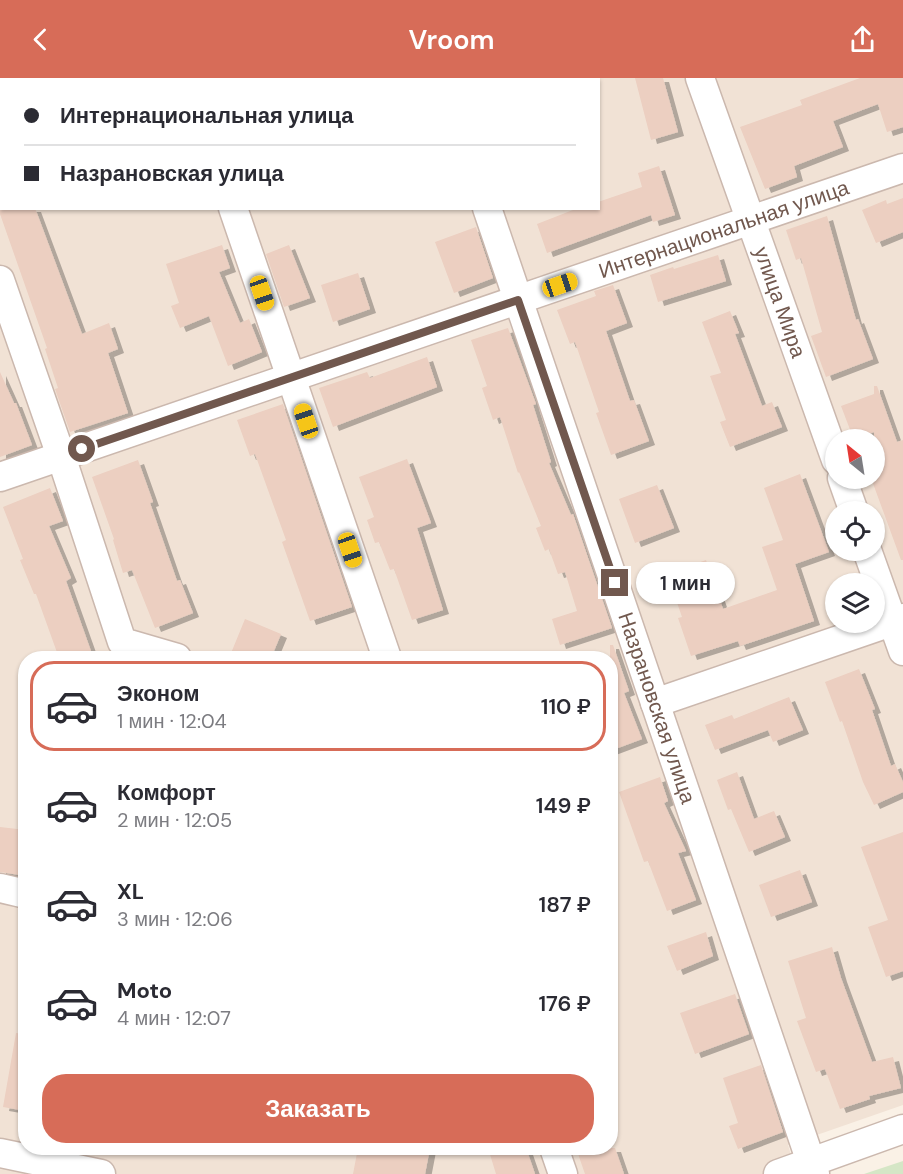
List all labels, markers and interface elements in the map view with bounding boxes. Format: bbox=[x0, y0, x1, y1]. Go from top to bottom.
text: Vroom bbox=[408, 22, 495, 57]
icon: back bbox=[24, 23, 57, 56]
icon: share bbox=[846, 23, 879, 56]
text: Интернациональная улица bbox=[60, 101, 354, 130]
text: Назрановская улица bbox=[60, 159, 284, 188]
street label: Интернациональная улица bbox=[595, 173, 853, 285]
street label: улица Мира bbox=[747, 243, 813, 362]
car bbox=[540, 271, 580, 299]
car bbox=[248, 273, 276, 313]
car bbox=[292, 401, 320, 441]
north arrow bbox=[825, 429, 885, 489]
map controls bbox=[825, 429, 885, 633]
route start bbox=[68, 435, 95, 462]
button: locate bbox=[825, 501, 885, 561]
car bbox=[336, 530, 364, 570]
callout: 1 мин bbox=[636, 562, 735, 604]
route end bbox=[601, 569, 628, 596]
text: 1 мин bbox=[660, 570, 711, 596]
button: layers bbox=[825, 573, 885, 633]
street label: Назрановская улица bbox=[611, 609, 702, 808]
icon: car bbox=[45, 679, 99, 733]
text: Эконом bbox=[117, 679, 200, 708]
text: 110 ₽ bbox=[541, 692, 591, 721]
text: 1 мин · 12:04 bbox=[117, 708, 227, 734]
icon: car bbox=[45, 778, 99, 832]
text: Комфорт bbox=[117, 778, 216, 807]
text: 149 ₽ bbox=[536, 791, 591, 820]
text: 2 мин · 12:05 bbox=[117, 807, 232, 833]
icon: car bbox=[45, 877, 99, 931]
text: XL bbox=[117, 877, 144, 906]
text: 187 ₽ bbox=[539, 890, 591, 919]
text: 3 мин · 12:06 bbox=[117, 906, 233, 932]
icon: car bbox=[45, 976, 99, 1030]
text: Moto bbox=[117, 976, 172, 1005]
text: 176 ₽ bbox=[538, 989, 591, 1018]
text: 4 мин · 12:07 bbox=[117, 1005, 231, 1031]
button: Заказать bbox=[42, 1074, 594, 1143]

